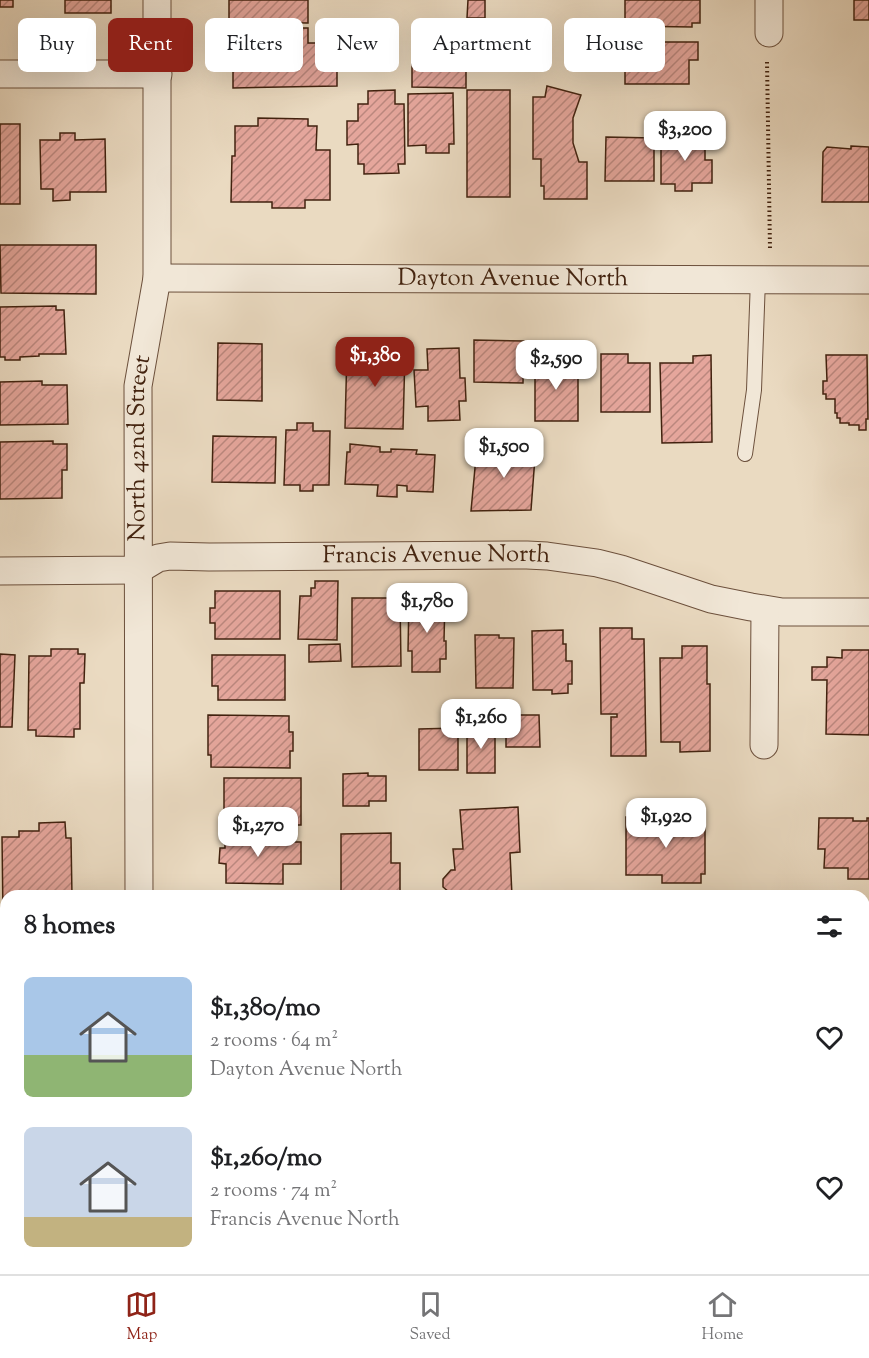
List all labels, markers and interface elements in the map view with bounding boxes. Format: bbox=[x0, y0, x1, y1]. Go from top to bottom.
chip: Buy bbox=[18, 18, 96, 72]
chip: Rent bbox=[108, 18, 193, 72]
chip: Filters bbox=[205, 18, 303, 72]
chip: New bbox=[315, 18, 399, 72]
chip: Apartment bbox=[411, 18, 552, 72]
chip: House bbox=[564, 18, 665, 72]
pin: $3,200 bbox=[636, 111, 734, 162]
text: $3,200 bbox=[658, 116, 712, 145]
street label: Dayton Avenue North bbox=[397, 262, 629, 296]
pin: $1,380 bbox=[326, 337, 424, 388]
pin: $2,590 bbox=[507, 340, 605, 391]
text: $1,380 bbox=[349, 342, 401, 371]
text: $2,590 bbox=[530, 345, 582, 374]
street label: North 42nd Street bbox=[121, 352, 160, 541]
pin: $1,500 bbox=[455, 428, 553, 479]
text: $1,500 bbox=[479, 433, 529, 462]
street label: Francis Avenue North bbox=[322, 538, 551, 573]
pin: $1,780 bbox=[378, 583, 476, 634]
text: $1,780 bbox=[400, 588, 454, 617]
pin: $1,260 bbox=[432, 699, 530, 750]
text: $1,260 bbox=[455, 704, 507, 733]
pin: $1,920 bbox=[617, 798, 715, 849]
text: $1,920 bbox=[640, 803, 692, 832]
pin: $1,270 bbox=[209, 807, 307, 858]
text: $1,270 bbox=[232, 812, 284, 841]
text: 8 homes bbox=[24, 908, 115, 945]
icon: filters bbox=[813, 910, 846, 943]
text: $1,380/mo bbox=[210, 990, 320, 1027]
icon: home bbox=[72, 1001, 144, 1073]
icon: heart bbox=[813, 1021, 846, 1054]
text: 2 rooms · 64 m² bbox=[210, 1027, 338, 1056]
text: Dayton Avenue North bbox=[210, 1056, 402, 1085]
text: $1,260/mo bbox=[210, 1140, 322, 1177]
icon: home bbox=[72, 1151, 144, 1223]
icon: heart bbox=[813, 1171, 846, 1204]
text: 2 rooms · 74 m² bbox=[210, 1177, 337, 1206]
text: Francis Avenue North bbox=[210, 1206, 400, 1235]
tab: Map bbox=[125, 1288, 158, 1347]
tab: Saved bbox=[409, 1288, 451, 1347]
tab: Home bbox=[702, 1288, 743, 1347]

